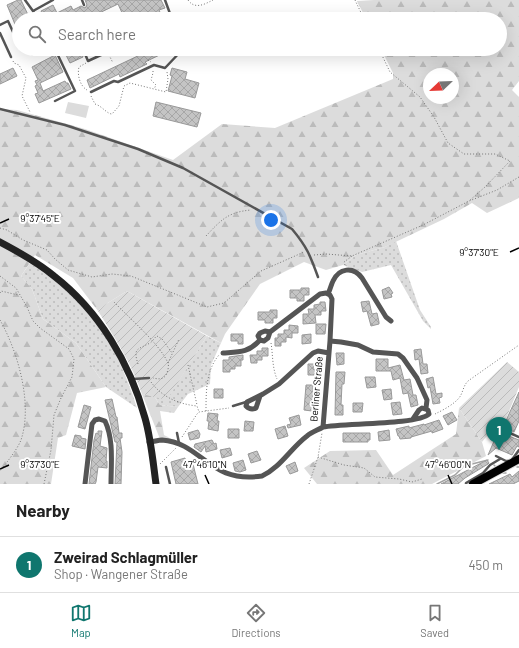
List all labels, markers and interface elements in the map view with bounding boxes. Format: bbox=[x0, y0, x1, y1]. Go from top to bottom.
search box bbox=[12, 12, 507, 56]
icon: search bbox=[26, 23, 48, 45]
text: Search here bbox=[58, 25, 136, 43]
north arrow bbox=[423, 68, 459, 104]
your location bbox=[261, 210, 281, 230]
text: 9°37'45"E bbox=[20, 212, 60, 224]
text: 9°37'30"E bbox=[459, 246, 499, 258]
street label: Berliner Straße bbox=[307, 356, 325, 422]
pin: 1 bbox=[486, 417, 512, 450]
text: 9°37'30"E bbox=[20, 458, 60, 470]
text: 47°46'10"N bbox=[183, 458, 227, 470]
text: 47°46'00"N bbox=[425, 458, 471, 470]
text: Nearby bbox=[16, 500, 70, 520]
text: Zweirad Schlagmüller bbox=[54, 548, 198, 566]
text: 1 bbox=[27, 557, 31, 573]
text: 450 m bbox=[468, 557, 503, 573]
text: Shop · Wangener Straße bbox=[54, 566, 188, 582]
tab: Map bbox=[70, 602, 92, 639]
tab: Directions bbox=[231, 602, 281, 639]
tab: Saved bbox=[420, 602, 449, 639]

